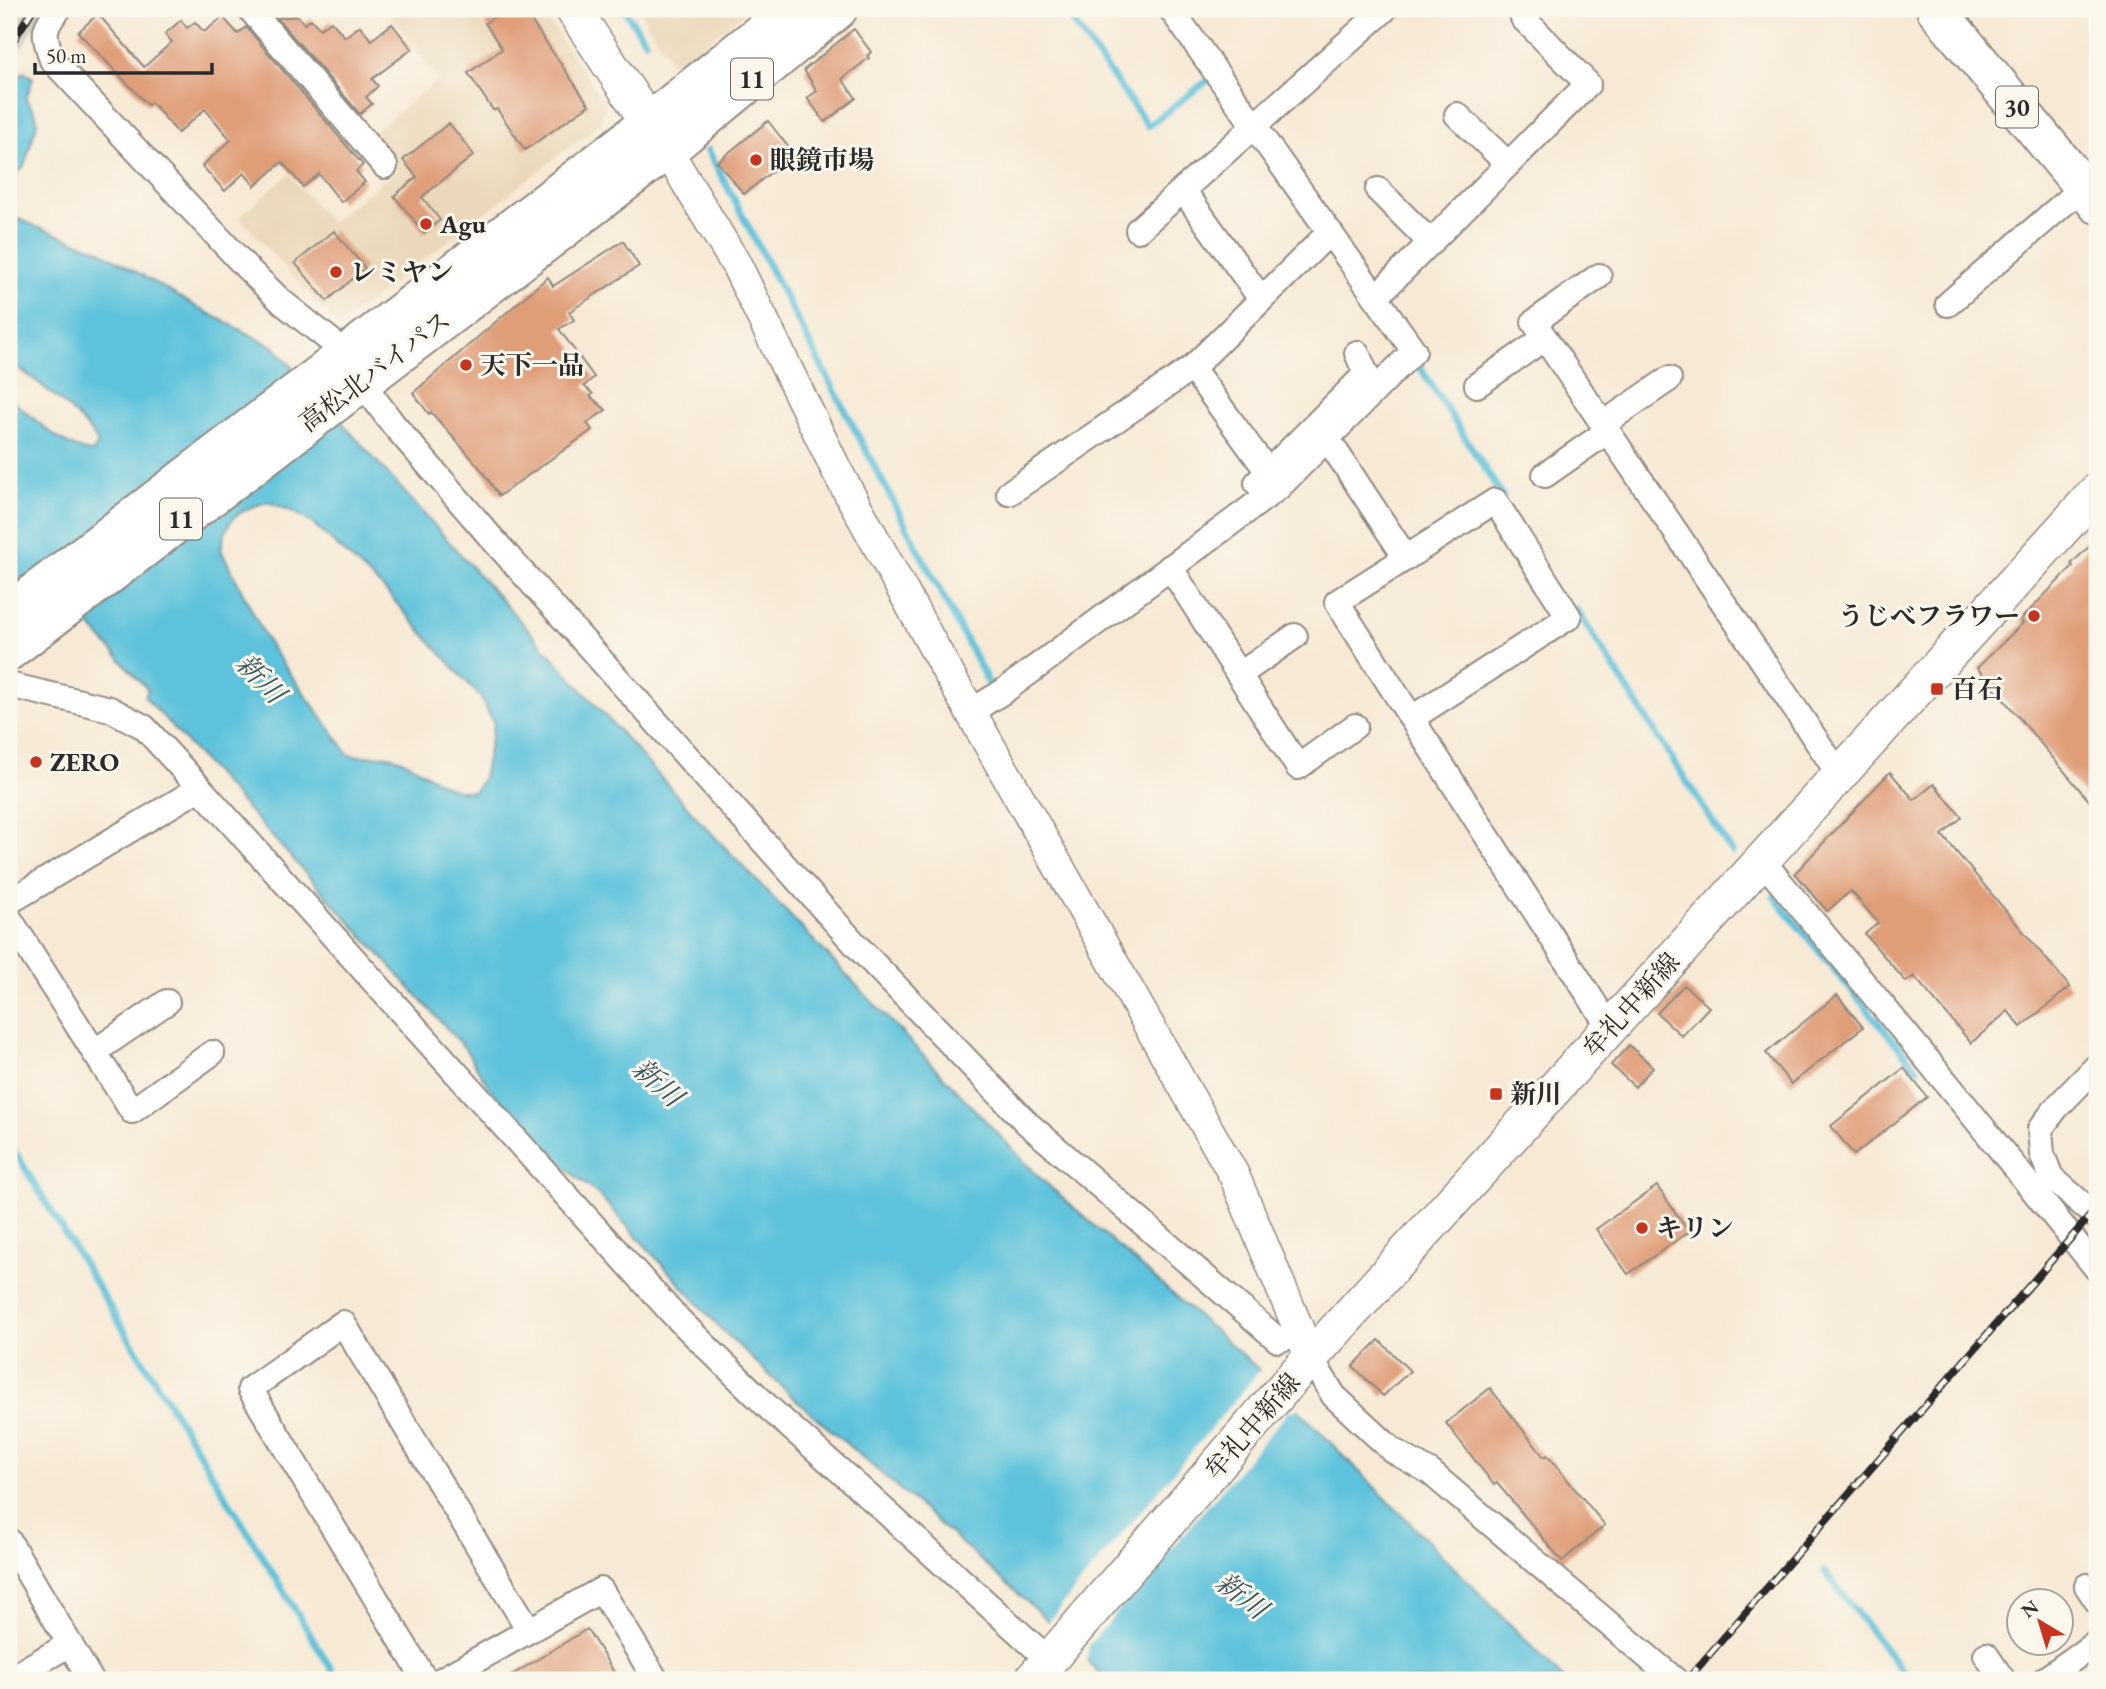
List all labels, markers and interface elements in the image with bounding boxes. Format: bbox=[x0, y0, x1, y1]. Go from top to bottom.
scale bar bbox=[35, 32, 212, 76]
text: 50 m bbox=[46, 42, 87, 69]
road number: 11 bbox=[731, 58, 773, 100]
road number: 30 bbox=[1996, 86, 2038, 128]
place label: 眼鏡市場 bbox=[770, 143, 874, 177]
marker: 眼鏡市場 bbox=[748, 152, 764, 168]
place label: Agu bbox=[439, 207, 487, 241]
marker: Agu bbox=[418, 216, 434, 232]
place label: レミヤン bbox=[350, 255, 454, 289]
marker: レミヤン bbox=[328, 264, 344, 280]
street label: 高松北バイパス bbox=[292, 303, 458, 439]
place label: 天下一品 bbox=[480, 348, 584, 382]
marker: 天下一品 bbox=[458, 357, 474, 373]
road number: 11 bbox=[160, 498, 202, 540]
place label: うじべフラワー bbox=[1838, 599, 2020, 633]
marker: うじべフラワー bbox=[2026, 608, 2042, 624]
water label: 新川 bbox=[229, 645, 295, 713]
place label: 百石 bbox=[1951, 672, 2003, 706]
marker: 百石 bbox=[1929, 681, 1945, 697]
place label: ZERO bbox=[50, 745, 119, 779]
marker: ZERO bbox=[28, 754, 44, 770]
street label: 牟礼中新線 bbox=[1575, 945, 1687, 1065]
water label: 新川 bbox=[625, 1050, 693, 1116]
place label: 新川 bbox=[1510, 1077, 1562, 1111]
marker: 新川 bbox=[1488, 1086, 1504, 1102]
place label: キリン bbox=[1656, 1211, 1734, 1245]
marker: キリン bbox=[1634, 1220, 1650, 1236]
street label: 牟礼中新線 bbox=[1197, 1366, 1307, 1486]
water label: 新川 bbox=[1209, 1564, 1278, 1628]
north arrow bbox=[2004, 1588, 2074, 1658]
text: N bbox=[2016, 1594, 2044, 1624]

